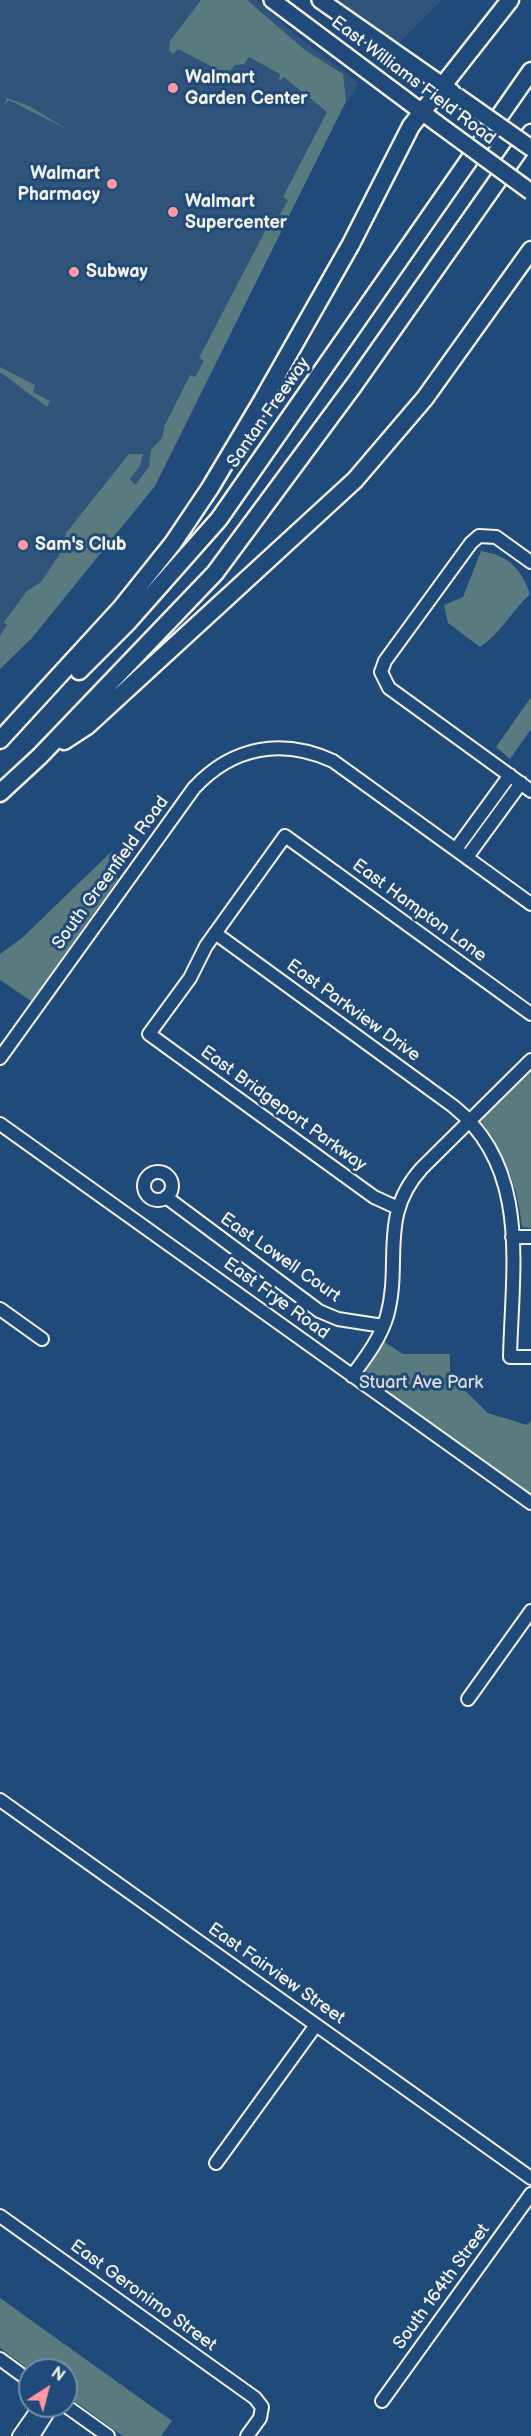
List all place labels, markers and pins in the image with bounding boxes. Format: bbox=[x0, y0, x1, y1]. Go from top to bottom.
place label: Walmart Garden Center bbox=[185, 67, 308, 110]
marker: Walmart Garden Center bbox=[166, 81, 180, 95]
place label: Walmart Pharmacy bbox=[18, 163, 100, 206]
marker: Walmart Pharmacy bbox=[105, 177, 119, 191]
place label: Walmart Supercenter bbox=[185, 191, 287, 234]
marker: Walmart Supercenter bbox=[166, 205, 180, 219]
place label: Subway bbox=[86, 261, 148, 283]
marker: Subway bbox=[67, 265, 81, 279]
place label: Sam's Club bbox=[35, 534, 127, 556]
marker: Sam's Club bbox=[16, 538, 30, 552]

